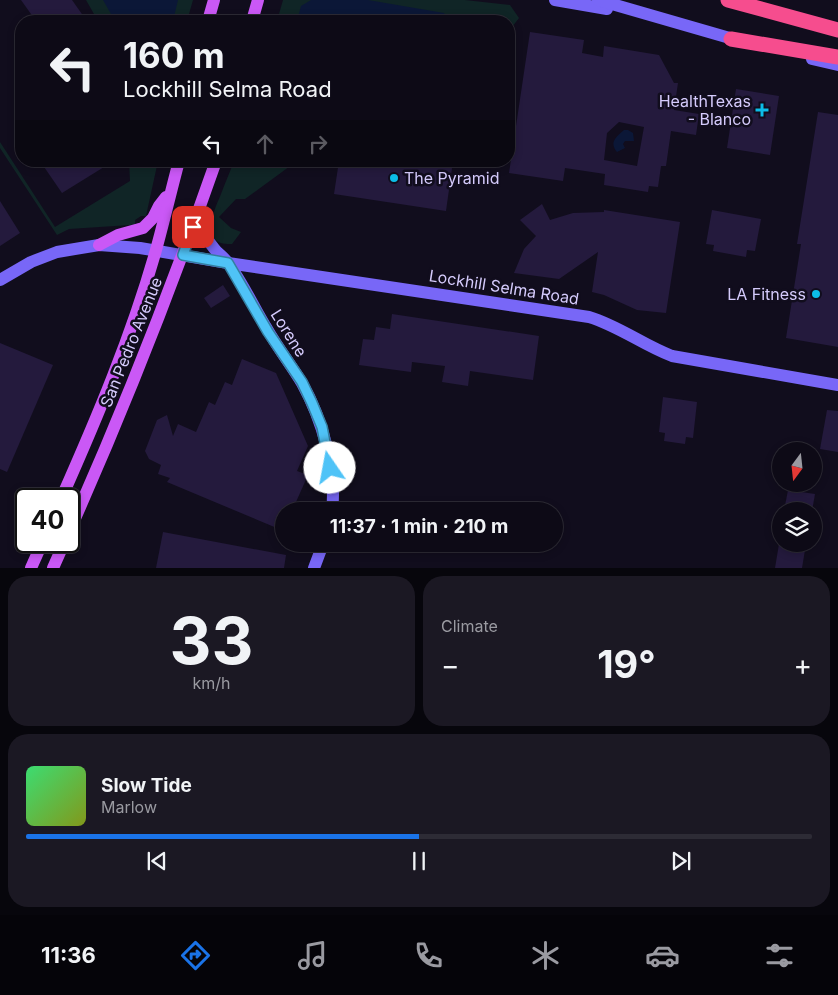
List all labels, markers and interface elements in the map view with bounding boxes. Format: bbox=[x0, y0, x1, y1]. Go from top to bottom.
text: 160 m bbox=[123, 34, 225, 76]
icon: left bbox=[40, 35, 105, 100]
text: Lockhill Selma Road bbox=[123, 76, 332, 102]
place label: HealthTexas - Blanco bbox=[659, 91, 751, 129]
marker: HealthTexas - Blanco bbox=[755, 103, 769, 117]
icon: left bbox=[198, 130, 226, 158]
icon: ahead bbox=[251, 130, 279, 158]
icon: right bbox=[304, 130, 332, 158]
place label: The Pyramid bbox=[404, 168, 500, 188]
marker: The Pyramid bbox=[388, 172, 400, 184]
pin bbox=[172, 206, 214, 248]
icon: arrive bbox=[179, 213, 207, 241]
street label: Lockhill Selma Road bbox=[428, 265, 580, 309]
street label: San Pedro Avenue bbox=[96, 274, 166, 410]
place label: LA Fitness bbox=[727, 284, 806, 304]
marker: LA Fitness bbox=[810, 288, 822, 300]
street label: Lorene bbox=[267, 305, 311, 361]
position arrow bbox=[303, 441, 355, 493]
north arrow bbox=[772, 442, 822, 492]
map controls bbox=[772, 442, 822, 552]
speed limit sign: 40 bbox=[15, 488, 80, 553]
button: layers bbox=[772, 502, 822, 552]
text: 11:37 · 1 min · 210 m bbox=[330, 515, 508, 538]
text: 33 bbox=[170, 601, 253, 680]
text: Climate bbox=[441, 616, 498, 636]
text: 19° bbox=[597, 641, 656, 687]
text: − bbox=[441, 648, 460, 682]
text: + bbox=[793, 648, 812, 682]
text: km/h bbox=[192, 673, 231, 693]
text: Slow Tide bbox=[101, 774, 192, 797]
text: Marlow bbox=[101, 797, 157, 817]
icon: previous bbox=[143, 847, 171, 875]
icon: pause bbox=[405, 847, 433, 875]
icon: next bbox=[667, 847, 695, 875]
icon: directions bbox=[178, 938, 213, 973]
icon: music bbox=[295, 938, 330, 973]
icon: phone bbox=[411, 938, 446, 973]
icon: climate bbox=[528, 938, 563, 973]
icon: car bbox=[645, 938, 680, 973]
icon: filters bbox=[762, 938, 797, 973]
text: 11:36 bbox=[41, 942, 96, 968]

